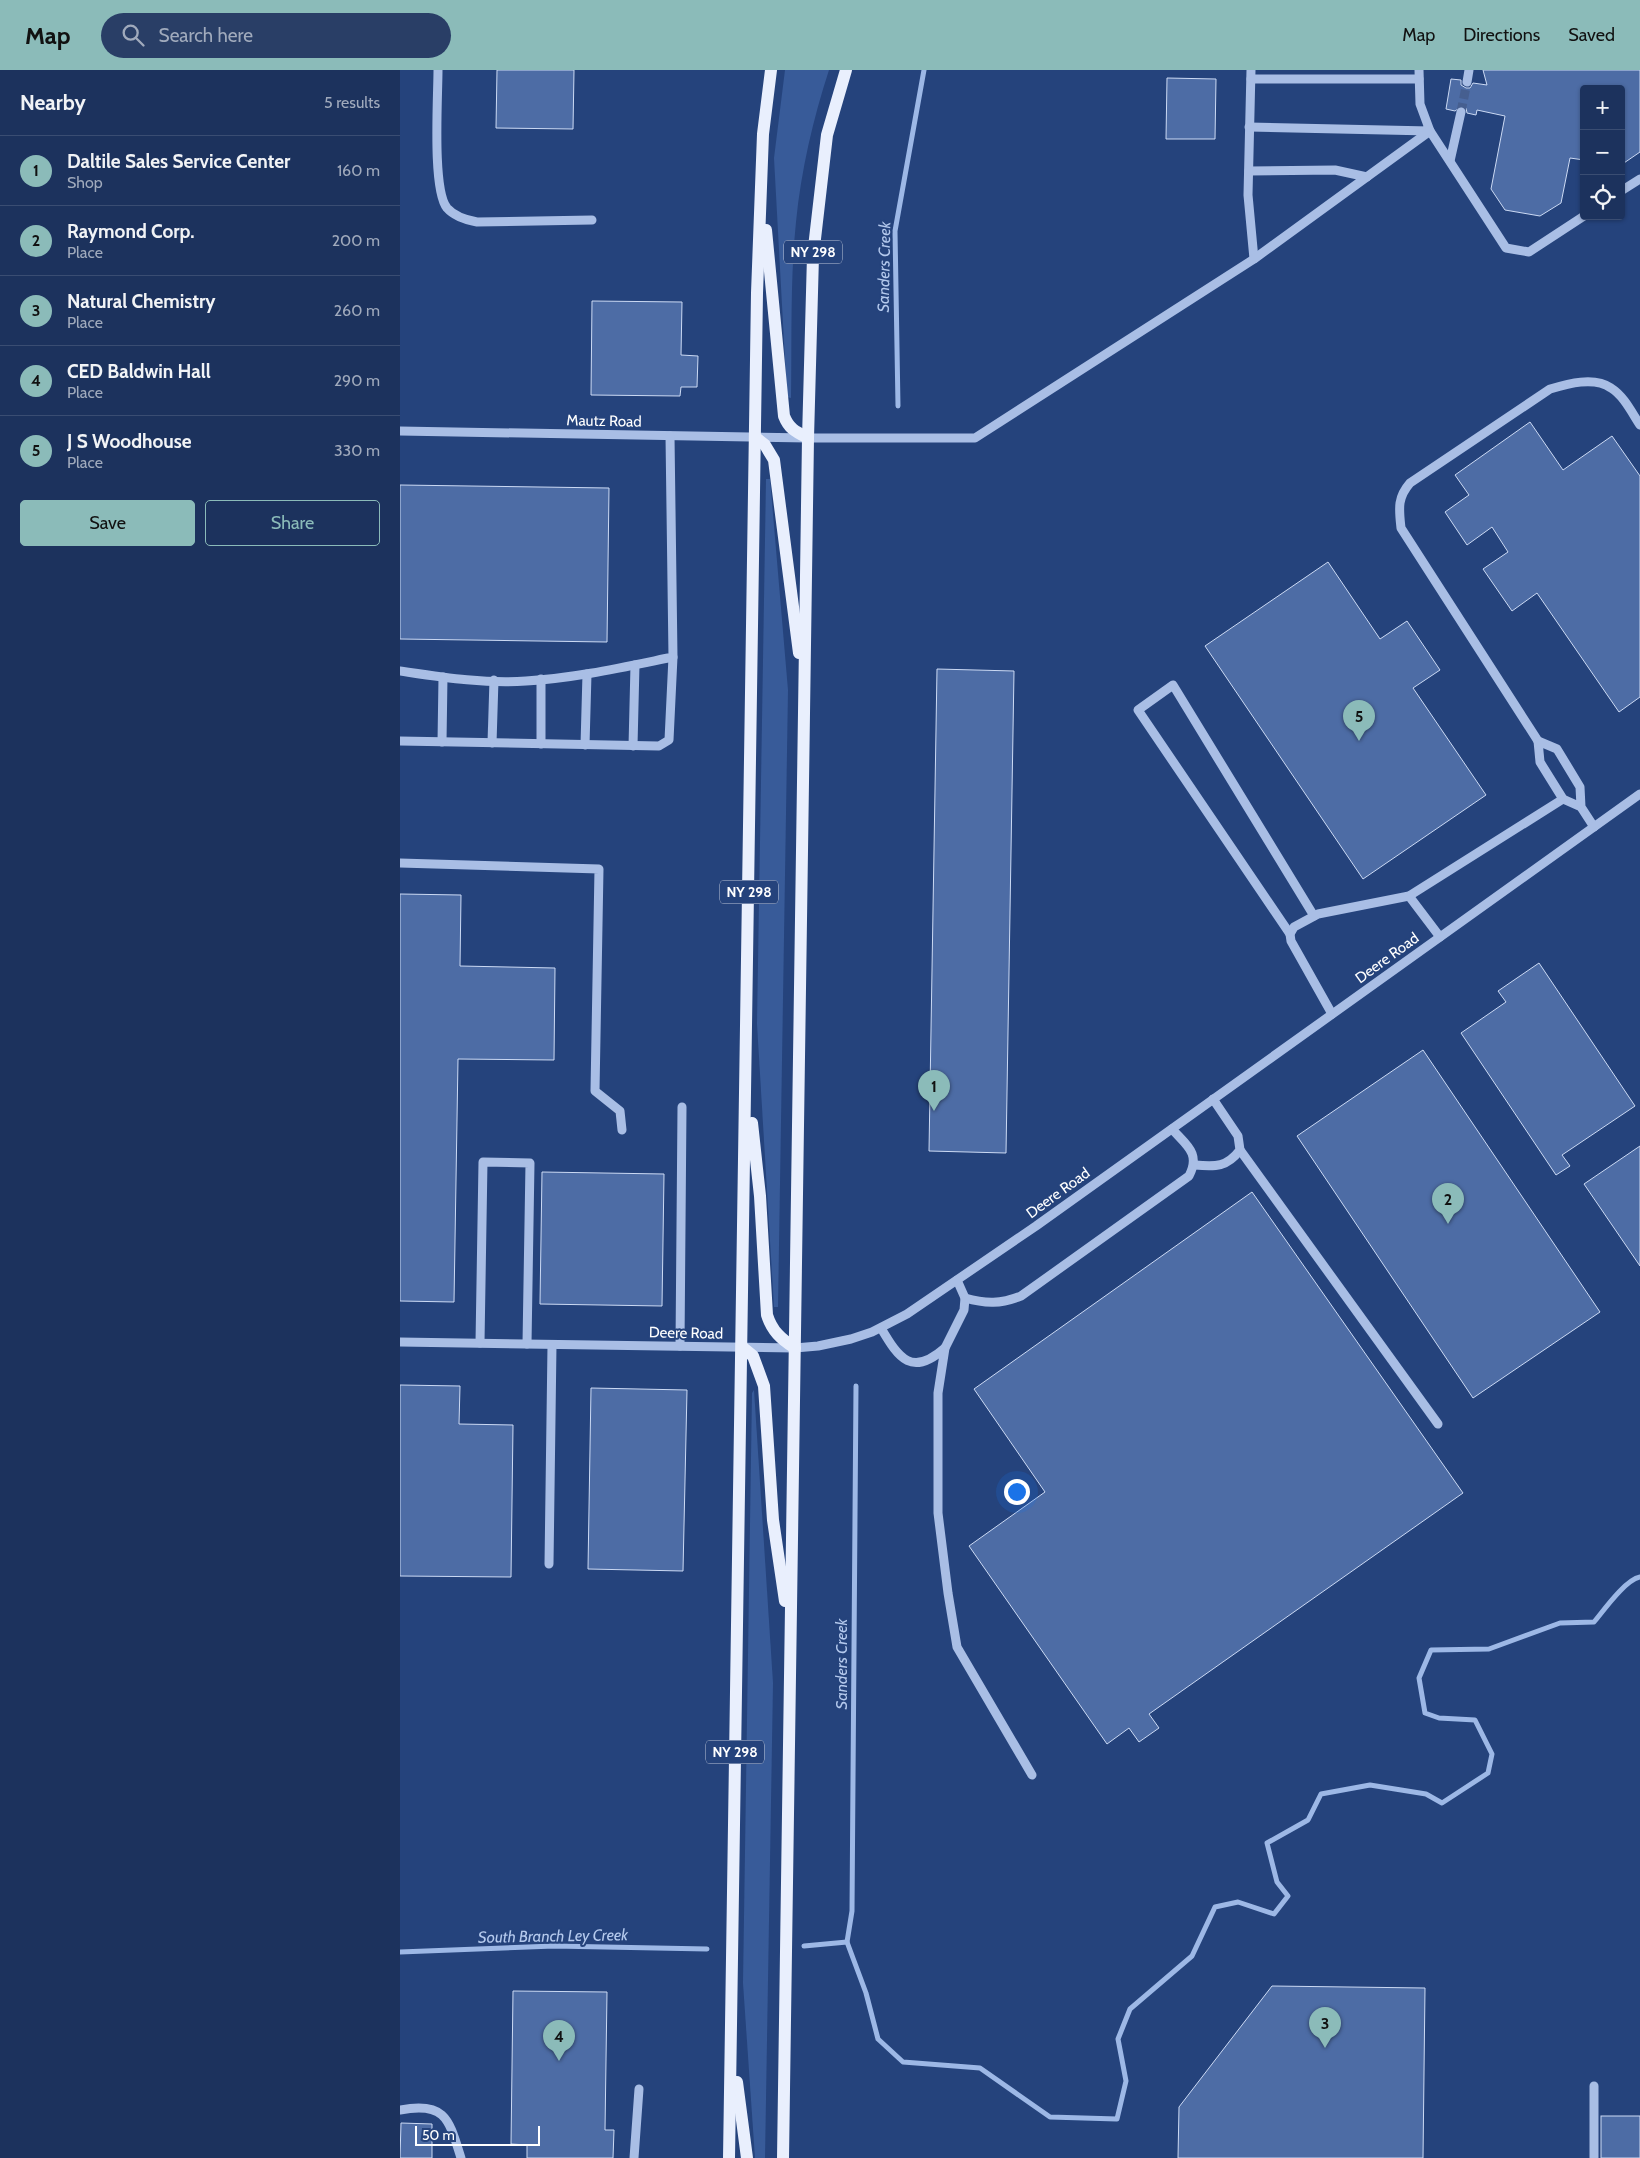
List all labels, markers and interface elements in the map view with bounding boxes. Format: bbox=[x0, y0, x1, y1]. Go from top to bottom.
search box bbox=[101, 13, 451, 58]
text: Map bbox=[25, 21, 71, 50]
icon: search bbox=[119, 21, 147, 49]
text: Search here bbox=[159, 24, 253, 47]
text: Map bbox=[1402, 24, 1435, 46]
text: Directions bbox=[1463, 24, 1540, 46]
text: Saved bbox=[1568, 24, 1615, 46]
map controls bbox=[1580, 85, 1625, 220]
button: + bbox=[1580, 85, 1625, 130]
text: Nearby bbox=[20, 90, 86, 115]
text: 5 results bbox=[324, 93, 380, 112]
button: − bbox=[1580, 130, 1625, 175]
text: Daltile Sales Service Center bbox=[67, 150, 290, 173]
text: 1 bbox=[33, 161, 39, 180]
text: 160 m bbox=[337, 161, 380, 180]
text: Shop bbox=[67, 173, 103, 192]
button: locate bbox=[1580, 175, 1625, 220]
text: Raymond Corp. bbox=[67, 220, 195, 243]
water label: Sanders Creek bbox=[874, 220, 894, 313]
text: 2 bbox=[32, 231, 40, 250]
text: 200 m bbox=[332, 231, 380, 250]
road number: NY 298 bbox=[784, 240, 842, 263]
text: Place bbox=[67, 243, 103, 262]
text: Natural Chemistry bbox=[67, 290, 215, 313]
text: 3 bbox=[32, 301, 40, 320]
text: 260 m bbox=[334, 301, 380, 320]
text: Place bbox=[67, 313, 103, 332]
text: CED Baldwin Hall bbox=[67, 360, 211, 383]
text: 4 bbox=[31, 371, 41, 390]
text: 290 m bbox=[334, 371, 380, 390]
text: Place bbox=[67, 383, 103, 402]
street label: Mautz Road bbox=[566, 411, 642, 431]
text: J S Woodhouse bbox=[67, 430, 192, 453]
text: 5 bbox=[32, 441, 40, 460]
text: 330 m bbox=[334, 441, 380, 460]
text: Place bbox=[67, 453, 103, 472]
button: Save bbox=[20, 500, 195, 546]
button: Share bbox=[205, 500, 380, 546]
pin: 5 bbox=[1343, 700, 1375, 741]
road number: NY 298 bbox=[720, 880, 778, 904]
street label: Deere Road bbox=[1352, 929, 1422, 987]
pin: 1 bbox=[918, 1070, 950, 1111]
street label: Deere Road bbox=[1023, 1164, 1093, 1222]
pin: 2 bbox=[1432, 1183, 1464, 1224]
street label: Deere Road bbox=[649, 1323, 723, 1343]
your location bbox=[1004, 1479, 1030, 1505]
water label: Sanders Creek bbox=[832, 1617, 851, 1709]
road number: NY 298 bbox=[706, 1740, 764, 1764]
water label: South Branch Ley Creek bbox=[478, 1925, 629, 1947]
pin: 3 bbox=[1309, 2007, 1341, 2048]
pin: 4 bbox=[543, 2020, 575, 2061]
scale bar bbox=[415, 2123, 540, 2146]
text: 50 m bbox=[422, 2126, 455, 2144]

